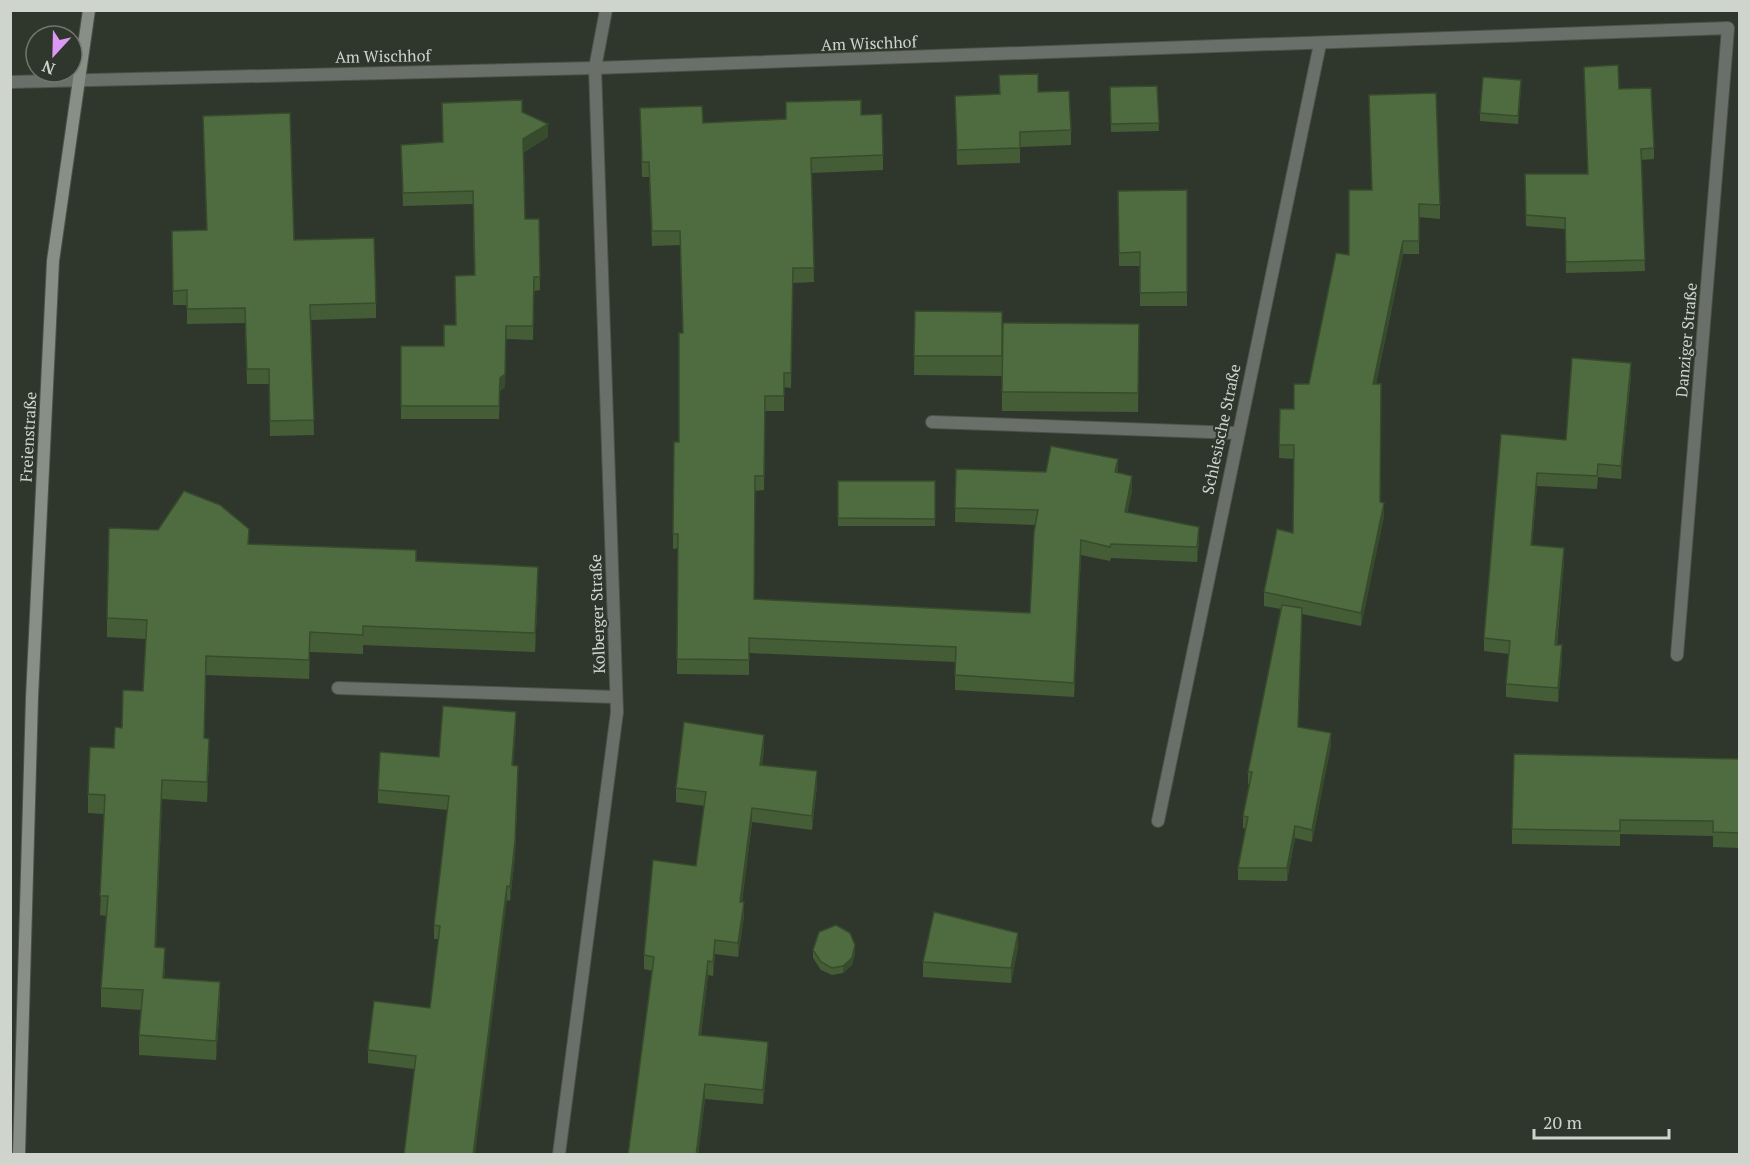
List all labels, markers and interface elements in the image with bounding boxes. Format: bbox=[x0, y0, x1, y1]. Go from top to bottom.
north arrow bbox=[24, 24, 84, 84]
street label: Am Wischhof bbox=[821, 30, 919, 56]
street label: Am Wischhof bbox=[335, 44, 433, 68]
text: N bbox=[39, 55, 58, 80]
street label: Danziger Straße bbox=[1670, 282, 1702, 398]
street label: Schlesische Straße bbox=[1196, 362, 1246, 496]
street label: Freienstraße bbox=[15, 391, 41, 483]
street label: Kolberger Straße bbox=[584, 554, 610, 674]
scale bar bbox=[1534, 1102, 1669, 1140]
text: 20 m bbox=[1543, 1110, 1583, 1134]

